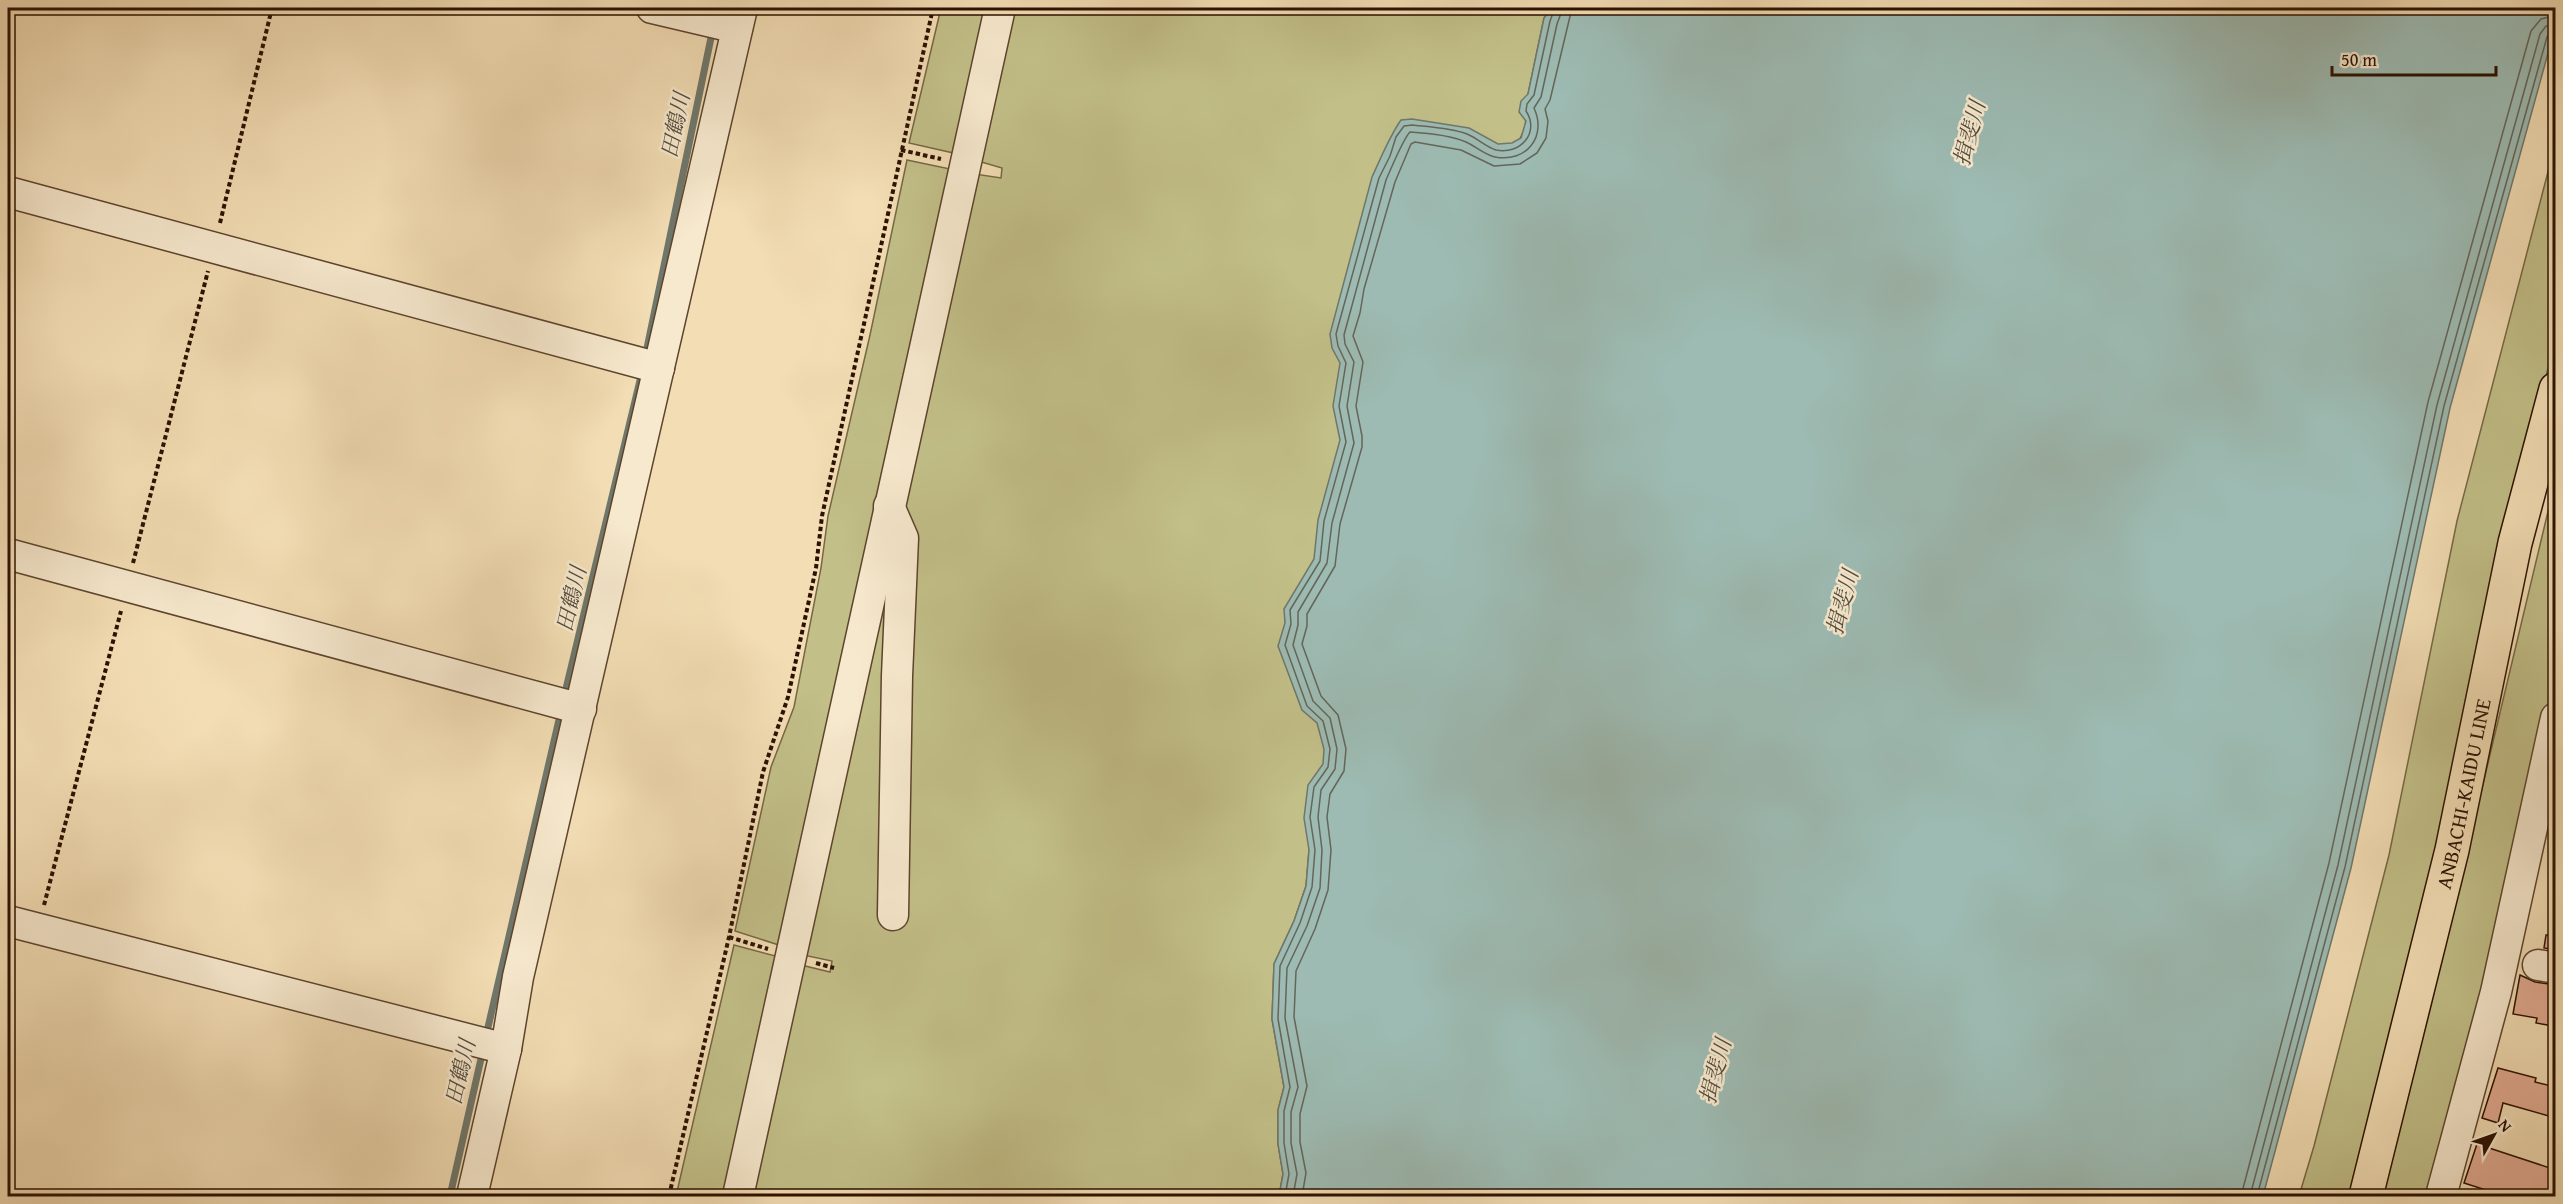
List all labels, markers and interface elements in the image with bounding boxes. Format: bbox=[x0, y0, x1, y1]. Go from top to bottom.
scale bar bbox=[2332, 39, 2496, 77]
text: 50 m bbox=[2341, 46, 2377, 73]
water label: 田鶴川 bbox=[652, 87, 698, 161]
water label: 揖斐川 bbox=[1945, 95, 1994, 169]
water label: 田鶴川 bbox=[548, 561, 594, 635]
water label: 揖斐川 bbox=[1818, 564, 1867, 638]
street label: ANBACHI-KAIDU LINE bbox=[2427, 695, 2498, 892]
water label: 揖斐川 bbox=[1691, 1033, 1740, 1107]
water label: 田鶴川 bbox=[437, 1034, 483, 1108]
north arrow bbox=[2464, 1105, 2524, 1165]
text: N bbox=[2493, 1114, 2518, 1137]

